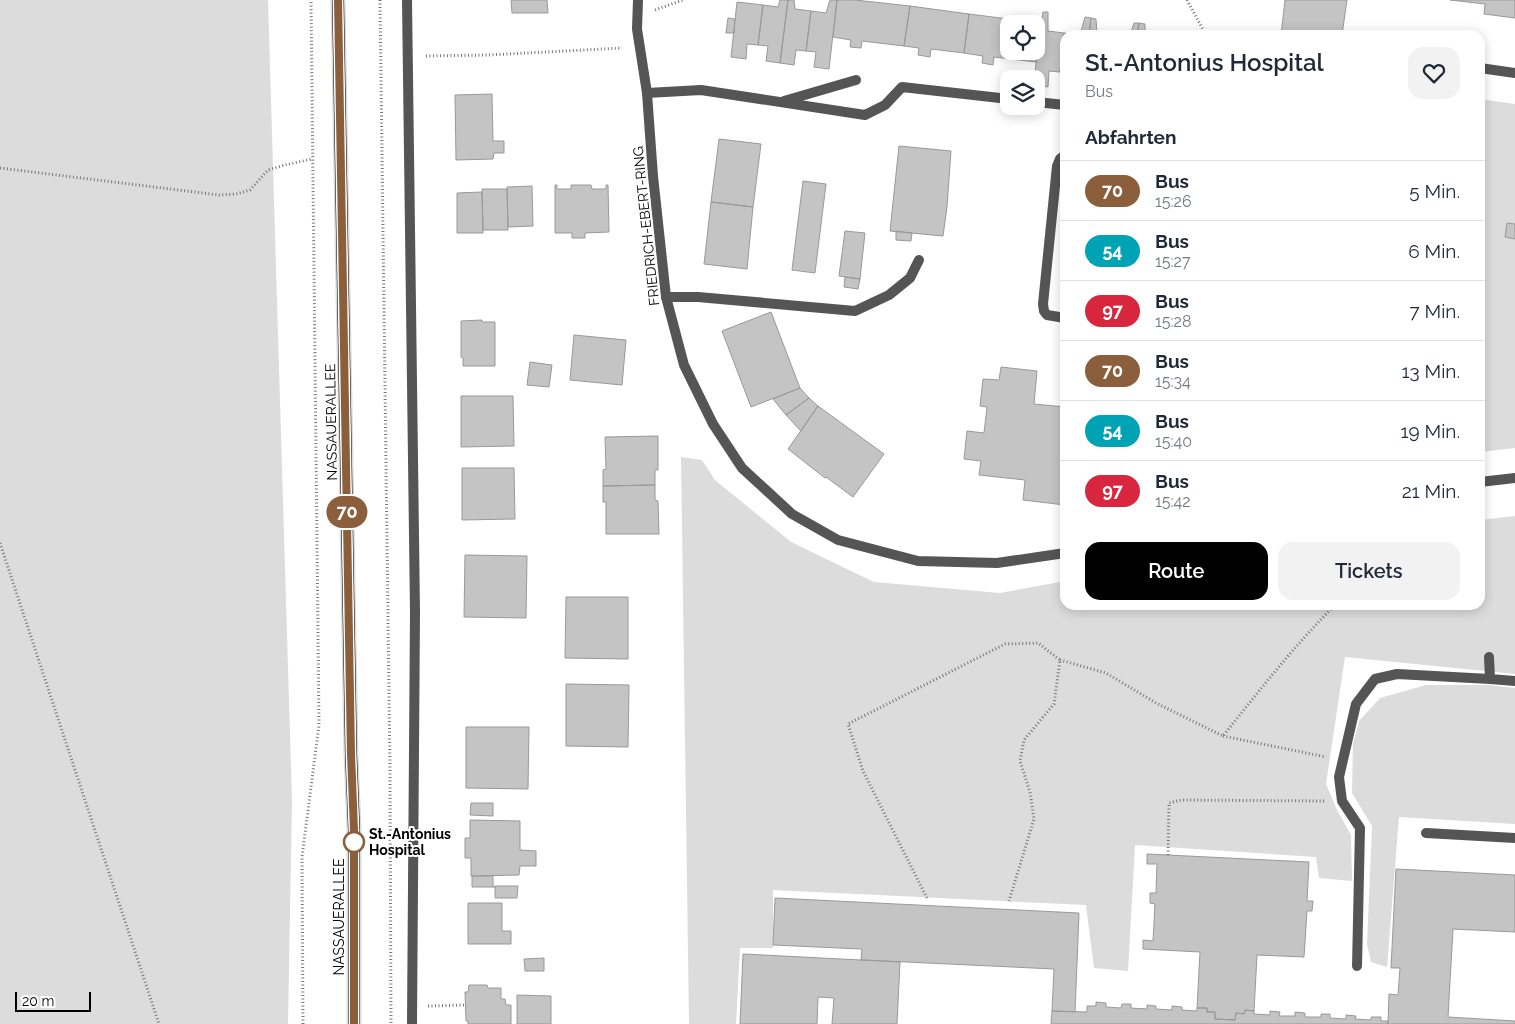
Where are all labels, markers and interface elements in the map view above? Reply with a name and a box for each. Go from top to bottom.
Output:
map controls [1000,15,1045,115]
button: locate [1000,15,1045,60]
button: heart [1408,47,1460,99]
text: St.-Antonius Hospital [1085,48,1324,77]
button: layers [1000,70,1045,115]
text: Bus [1085,82,1113,101]
text: Abfahrten [1085,126,1176,148]
street label: FRIEDRICH-EBERT-RING [630,145,662,307]
text: Bus [1155,170,1189,192]
text: 70 [1102,180,1123,201]
text: 5 Min. [1409,180,1460,202]
text: 15:26 [1155,192,1192,211]
text: Bus [1155,230,1189,252]
text: 54 [1102,240,1123,261]
text: 6 Min. [1408,240,1460,262]
text: 15:27 [1155,252,1190,271]
text: Bus [1155,290,1189,312]
text: 97 [1102,300,1123,321]
text: 7 Min. [1410,300,1460,322]
text: 15:28 [1155,312,1191,331]
text: Bus [1155,350,1189,372]
text: 70 [1102,360,1123,381]
text: 13 Min. [1401,360,1460,382]
street label: NASSAUERALLEE [322,363,340,481]
text: 15:34 [1155,372,1191,391]
text: Bus [1155,410,1189,432]
text: 54 [1102,420,1123,441]
text: 19 Min. [1400,420,1460,442]
text: 15:40 [1155,432,1192,451]
text: Bus [1155,470,1189,492]
text: 97 [1102,480,1123,501]
text: 21 Min. [1402,480,1460,502]
text: 15:42 [1155,492,1191,511]
line badge: 70 [324,496,370,528]
text: 70 [336,501,358,522]
button: Route [1085,542,1268,600]
button: Tickets [1278,542,1460,600]
place label: St.-Antonius Hospital [369,826,451,858]
marker: St.-Antonius Hospital [343,831,365,853]
street label: NASSAUERALLEE [331,858,347,976]
scale bar [15,989,91,1012]
text: 20 m [22,993,54,1009]

